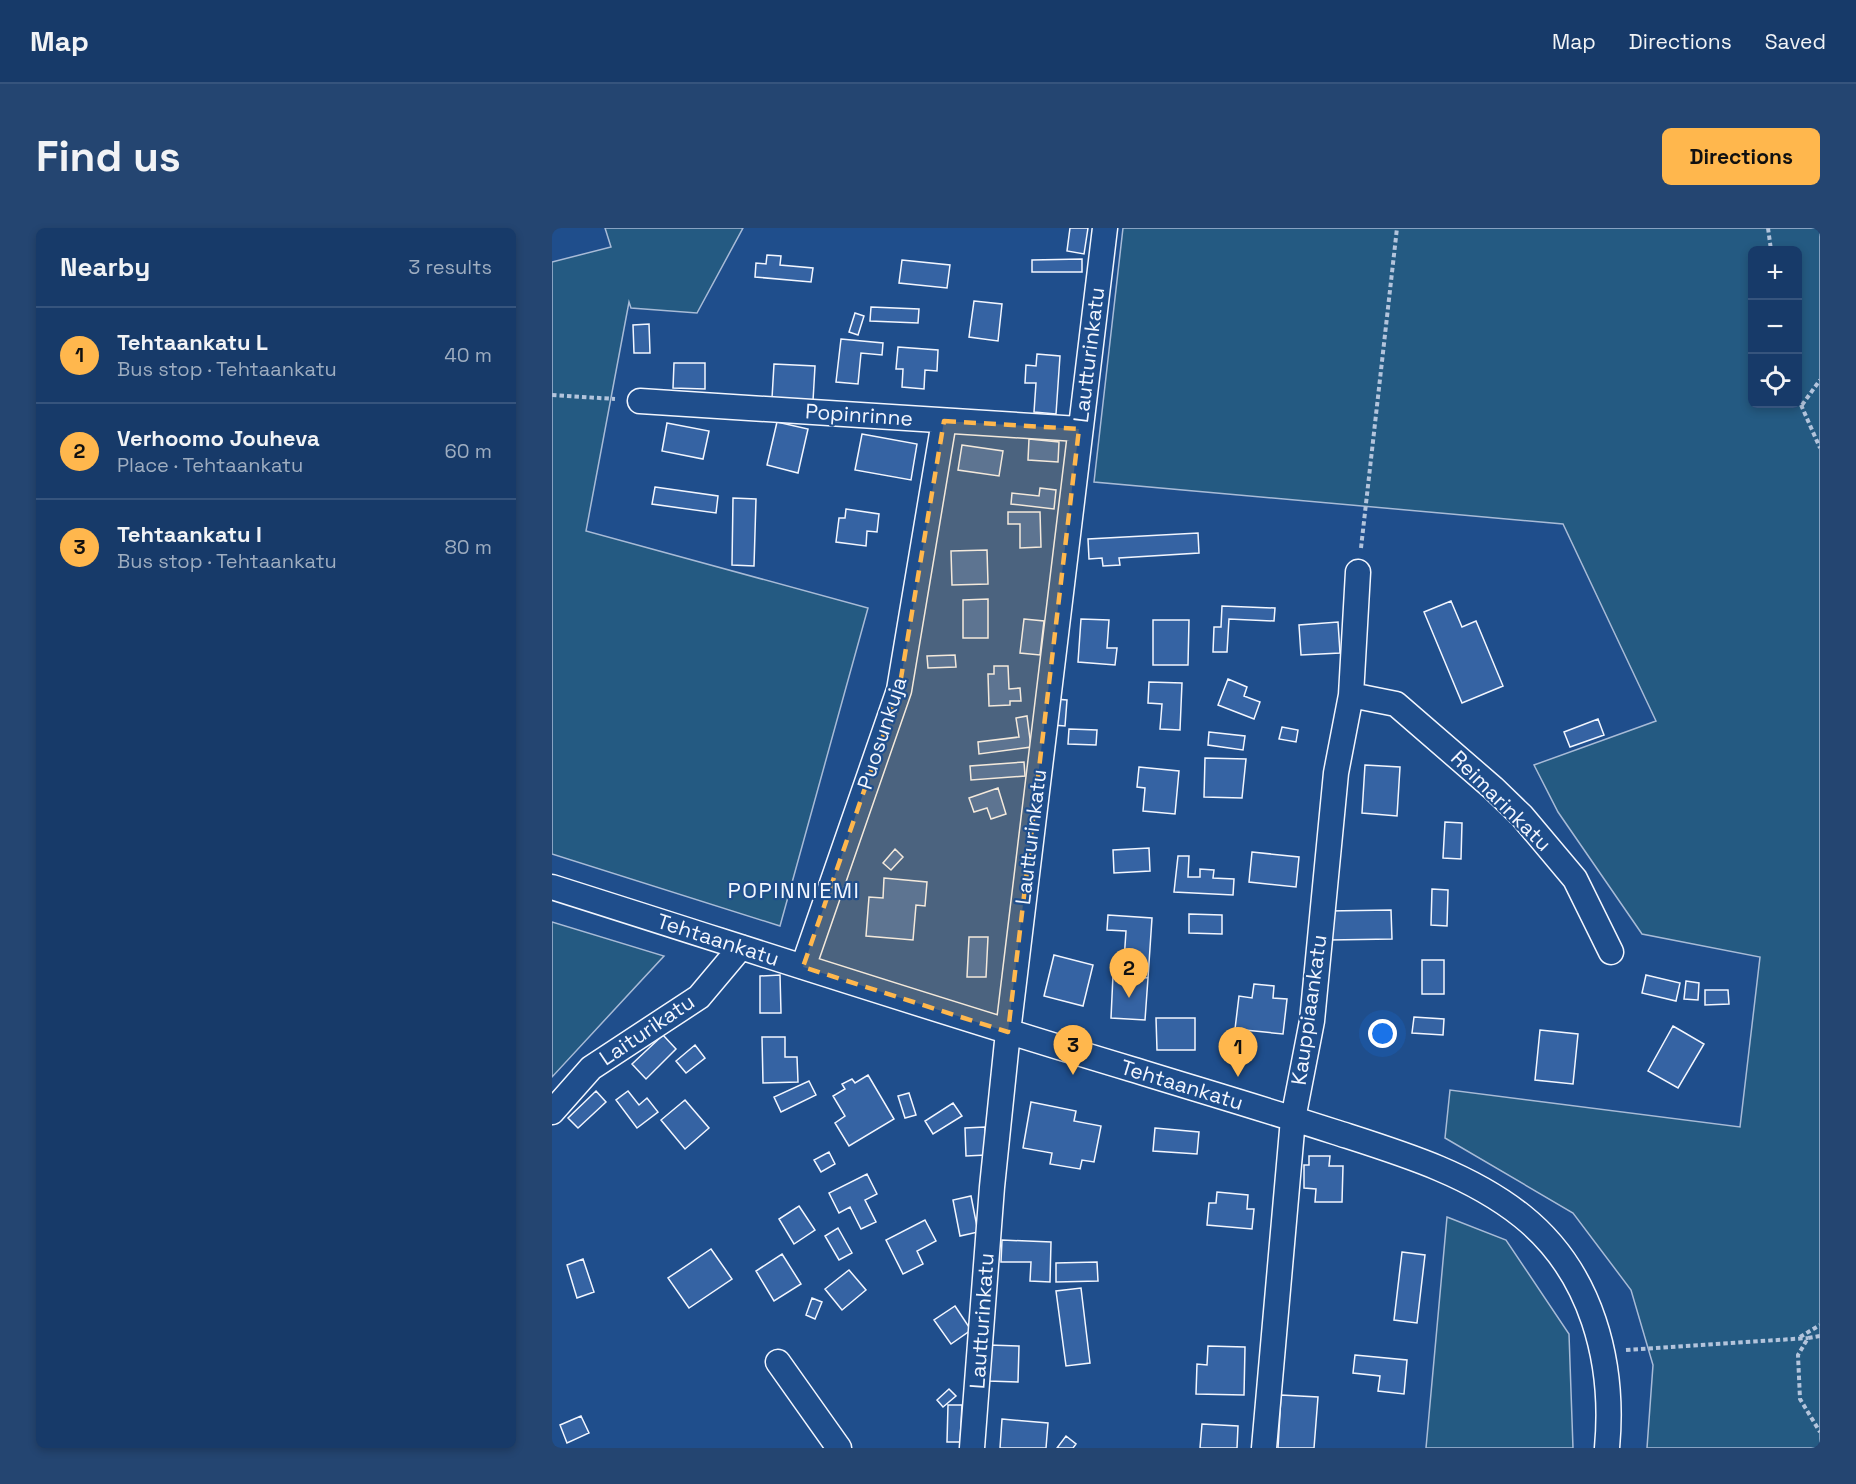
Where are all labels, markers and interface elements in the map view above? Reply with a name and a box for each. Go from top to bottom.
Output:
text: Map [30,23,89,59]
text: Map [1552,28,1596,55]
text: Directions [1629,28,1732,55]
text: Saved [1765,28,1826,55]
button: Directions [1662,128,1820,185]
text: Find us [36,130,181,183]
map controls [1748,246,1802,408]
button: + [1748,246,1802,300]
text: Nearby [60,250,150,284]
text: 3 results [408,254,492,280]
street label: Lautturinkatu [1067,286,1110,424]
button: − [1748,300,1802,354]
text: Tehtaankatu L [117,328,268,356]
text: 1 [75,342,84,368]
text: 40 m [444,342,492,368]
button: locate [1748,354,1802,408]
text: Bus stop · Tehtaankatu [117,356,337,382]
street label: Popinrinne [804,397,914,432]
text: Verhoomo Jouheva [117,424,320,452]
text: 2 [74,438,85,464]
text: 60 m [445,438,492,464]
text: Place · Tehtaankatu [117,452,303,478]
text: Tehtaankatu I [117,520,262,548]
text: 3 [73,534,86,560]
text: 80 m [444,534,492,560]
text: Bus stop · Tehtaankatu [117,548,337,574]
street label: Puosunkuja [851,673,912,792]
street label: Reimarinkatu [1445,744,1558,857]
street label: Lautturinkatu [1009,768,1052,906]
district label: POPINNIEMI [728,876,860,904]
street label: Tehtaankatu [654,907,783,972]
street label: Kauppiaankatu [1285,933,1332,1087]
pin: 2 [1110,948,1148,998]
street label: Laiturikatu [594,988,700,1071]
your location [1368,1019,1397,1048]
pin: 3 [1054,1026,1092,1075]
pin: 1 [1218,1028,1258,1077]
street label: Tehtaankatu [1118,1053,1247,1116]
street label: Lautturinkatu [963,1252,1000,1390]

